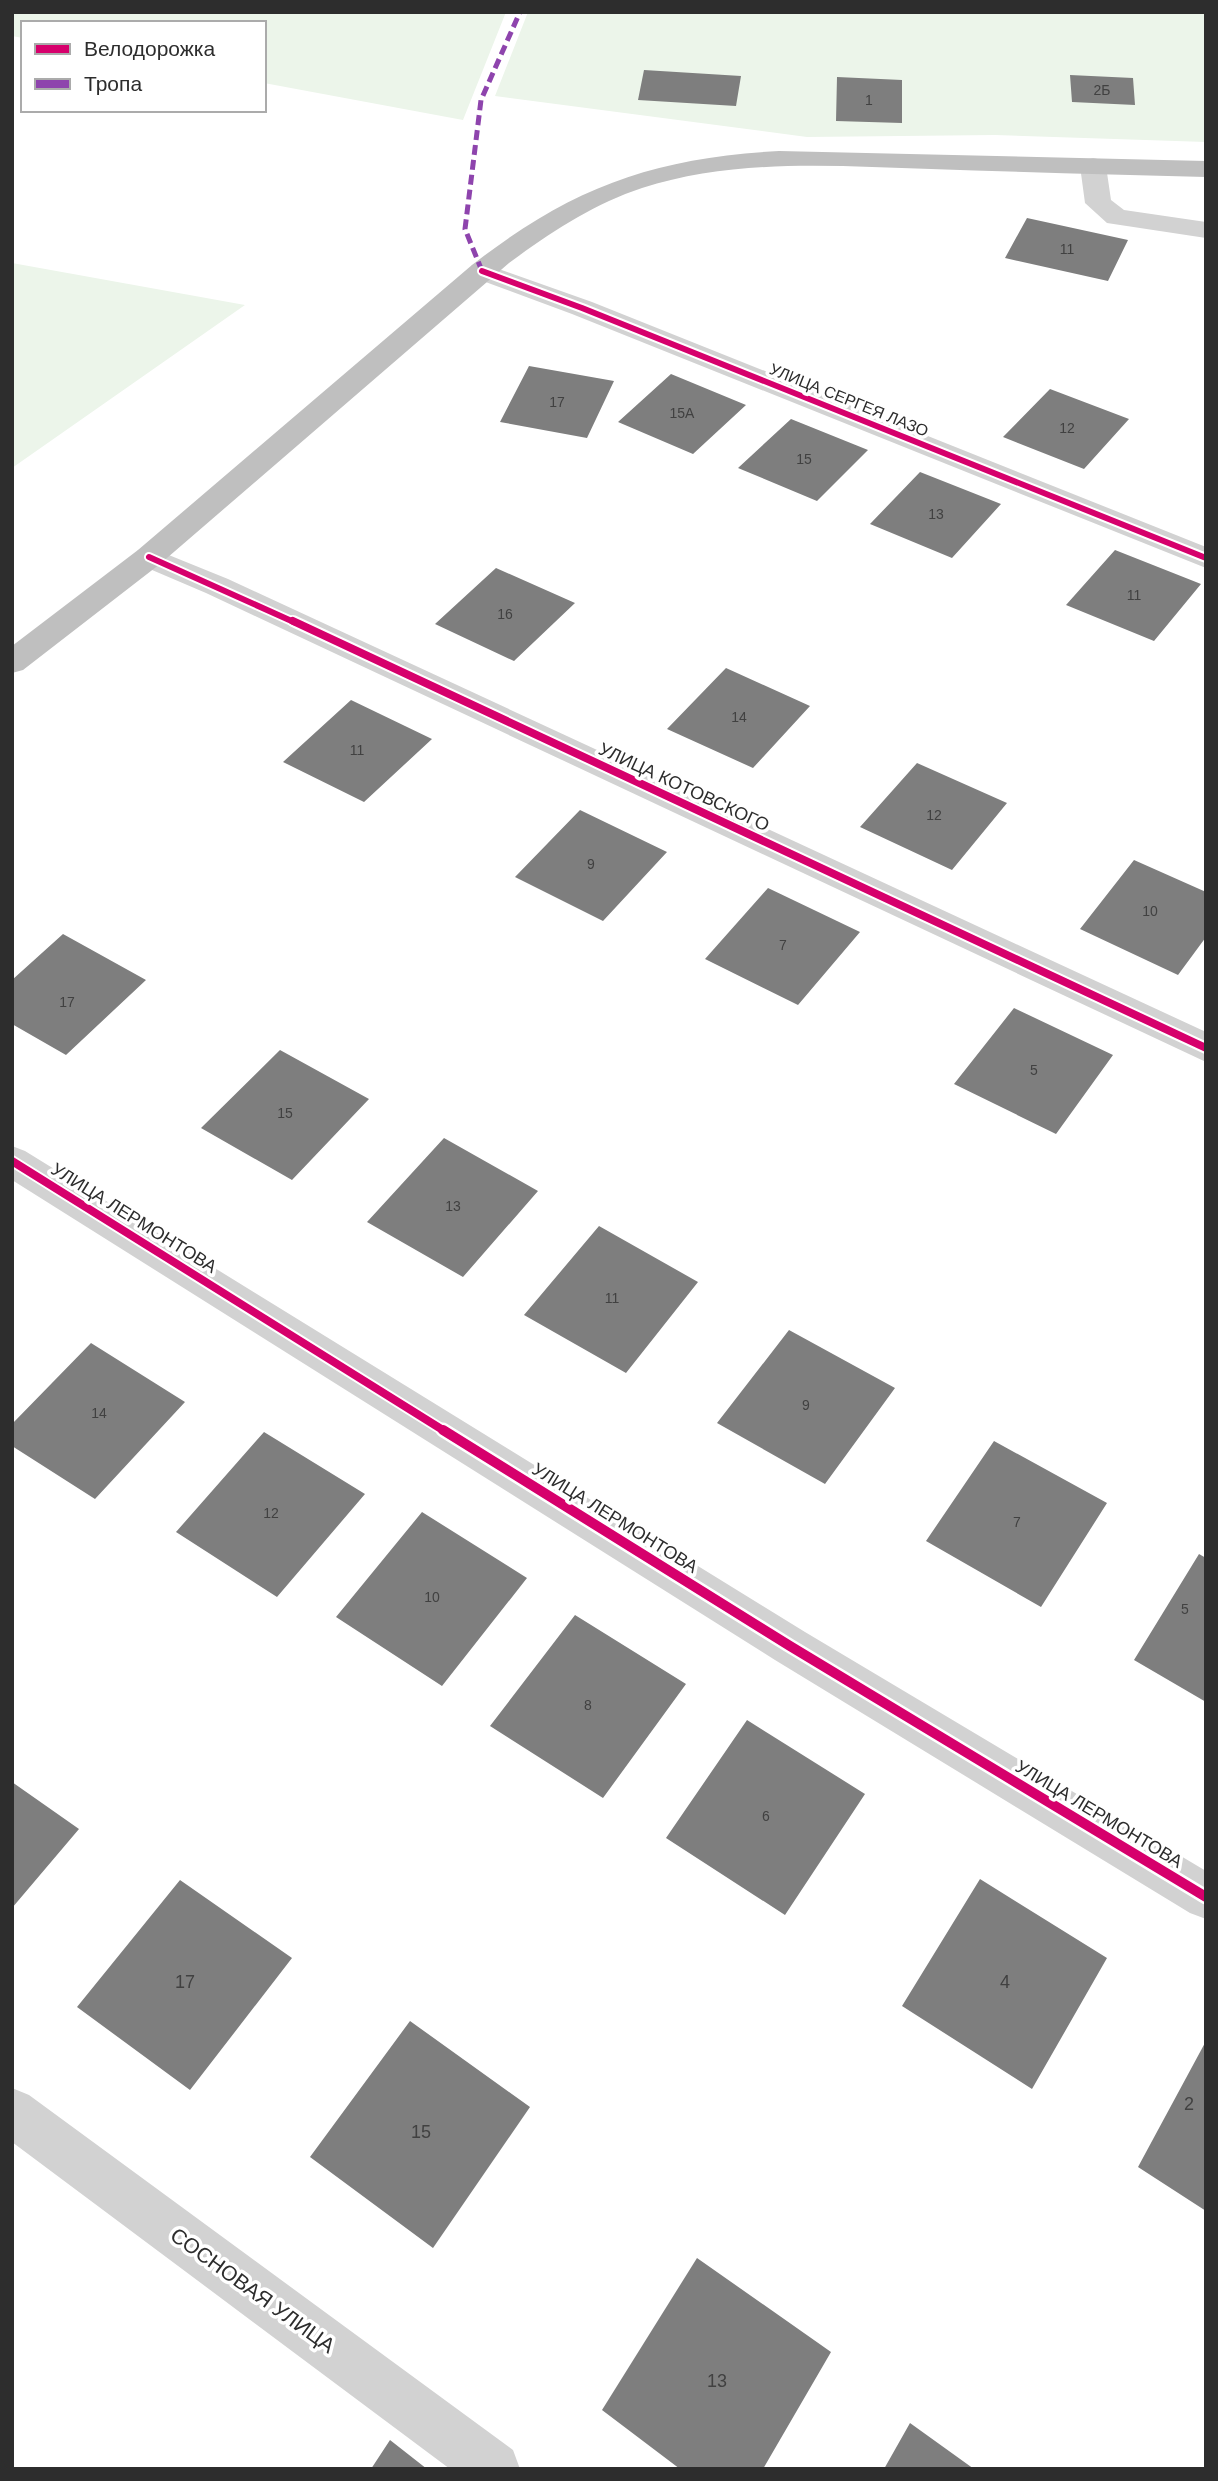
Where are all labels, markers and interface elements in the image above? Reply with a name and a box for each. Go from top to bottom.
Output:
legend [21,21,266,112]
text: Велодорожка [84,37,215,60]
text: Тропа [84,72,142,95]
house number: 2Б [1094,82,1110,98]
house number: 1 [865,92,873,108]
house number: 11 [1060,241,1074,257]
street label: УЛИЦА СЕРГЕЯ ЛАЗО [767,360,931,440]
house number: 17 [549,394,565,410]
house number: 15А [670,405,695,421]
house number: 12 [1059,420,1075,436]
house number: 15 [796,451,812,467]
house number: 13 [928,506,944,522]
house number: 11 [1127,587,1141,603]
house number: 16 [497,606,513,622]
house number: 14 [731,709,747,725]
street label: УЛИЦА КОТОВСКОГО [596,739,772,835]
house number: 11 [350,742,364,758]
house number: 12 [926,807,942,823]
house number: 9 [587,856,595,872]
house number: 10 [1142,903,1158,919]
house number: 7 [779,937,787,953]
house number: 17 [59,994,75,1010]
house number: 5 [1030,1062,1038,1078]
house number: 15 [277,1105,293,1121]
street label: УЛИЦА ЛЕРМОНТОВА [48,1159,220,1277]
house number: 13 [445,1198,461,1214]
house number: 11 [605,1290,619,1306]
house number: 9 [802,1397,810,1413]
house number: 14 [91,1405,107,1421]
street label: УЛИЦА ЛЕРМОНТОВА [529,1459,701,1577]
house number: 12 [263,1505,279,1521]
house number: 7 [1013,1514,1021,1530]
house number: 10 [424,1589,440,1605]
house number: 5 [1181,1601,1189,1617]
house number: 8 [584,1697,592,1713]
street label: УЛИЦА ЛЕРМОНТОВА [1012,1756,1186,1872]
house number: 6 [762,1808,770,1824]
house number: 17 [175,1972,195,1992]
house number: 4 [1000,1972,1010,1992]
house number: 2 [1184,2094,1194,2114]
house number: 15 [411,2122,431,2142]
street label: СОСНОВАЯ УЛИЦА [167,2223,339,2357]
house number: 13 [707,2371,727,2391]

